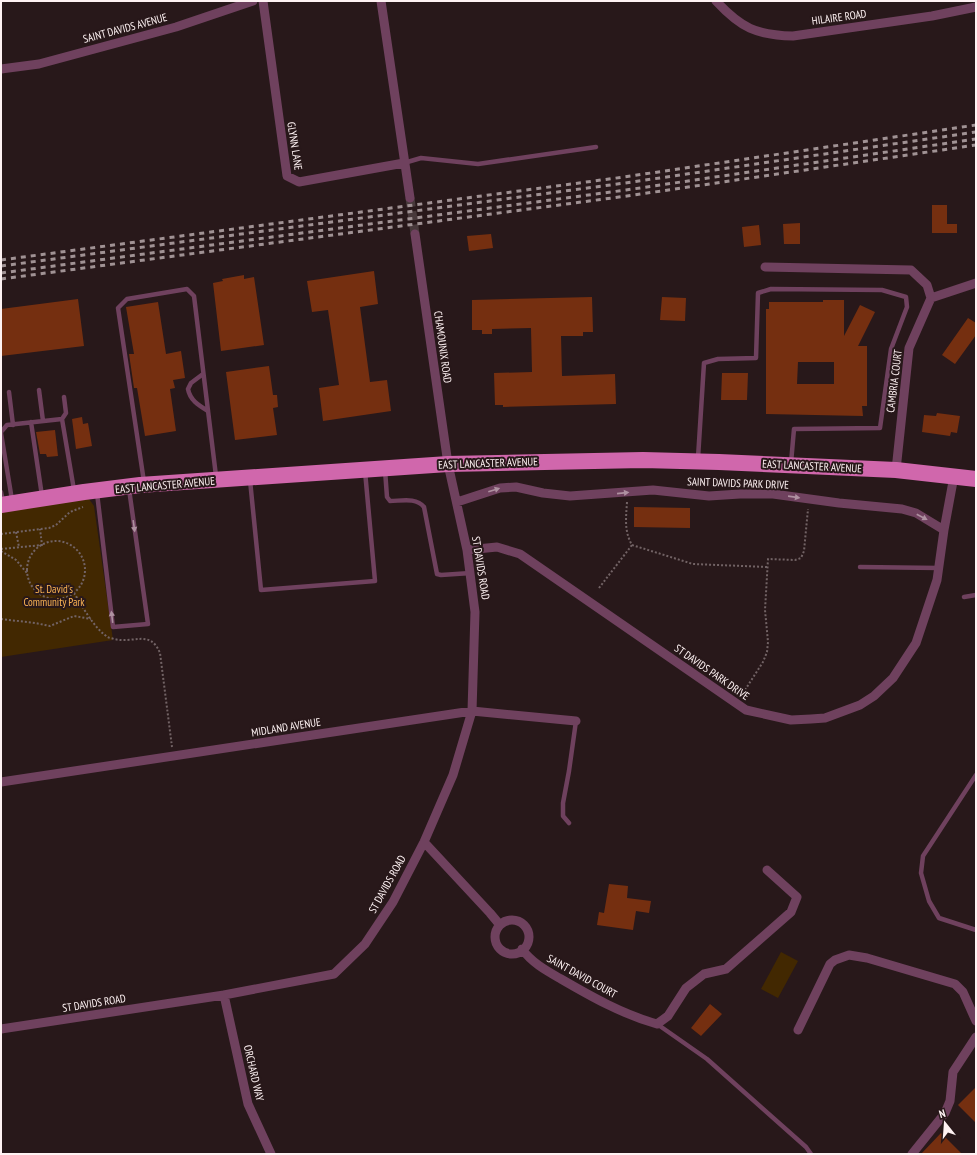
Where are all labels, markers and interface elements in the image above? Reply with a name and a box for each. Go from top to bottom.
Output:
street label: HILAIRE ROAD [811,6,867,28]
street label: SAINT DAVIDS AVENUE [81,10,169,46]
street label: GLYNN LANE [284,121,306,171]
street label: CHAMOUNIX ROAD [431,310,455,384]
street label: CAMBRIA COURT [883,349,905,413]
street label: EAST LANCASTER AVENUE [438,454,538,472]
street label: EAST LANCASTER AVENUE [762,456,863,476]
street label: EAST LANCASTER AVENUE [115,474,216,496]
street label: SAINT DAVIDS PARK DRIVE [687,474,789,492]
one-way arrow [488,487,500,493]
one-way arrow [617,490,629,496]
one-way arrow [788,494,800,500]
one-way arrow [916,513,928,520]
one-way arrow [131,519,137,532]
street label: ST DAVIDS ROAD [469,535,493,601]
park label: St. David's Community Park [23,582,85,609]
one-way arrow [109,611,115,623]
street label: ST DAVIDS PARK DRIVE [672,641,752,703]
street label: MIDLAND AVENUE [250,715,322,739]
street label: ST DAVIDS ROAD [365,852,409,915]
street label: SAINT DAVID COURT [545,951,619,1001]
street label: ST DAVIDS ROAD [61,991,127,1015]
street label: ORCHARD WAY [241,1044,267,1102]
north arrow [925,1103,965,1143]
text: N [937,1106,947,1121]

